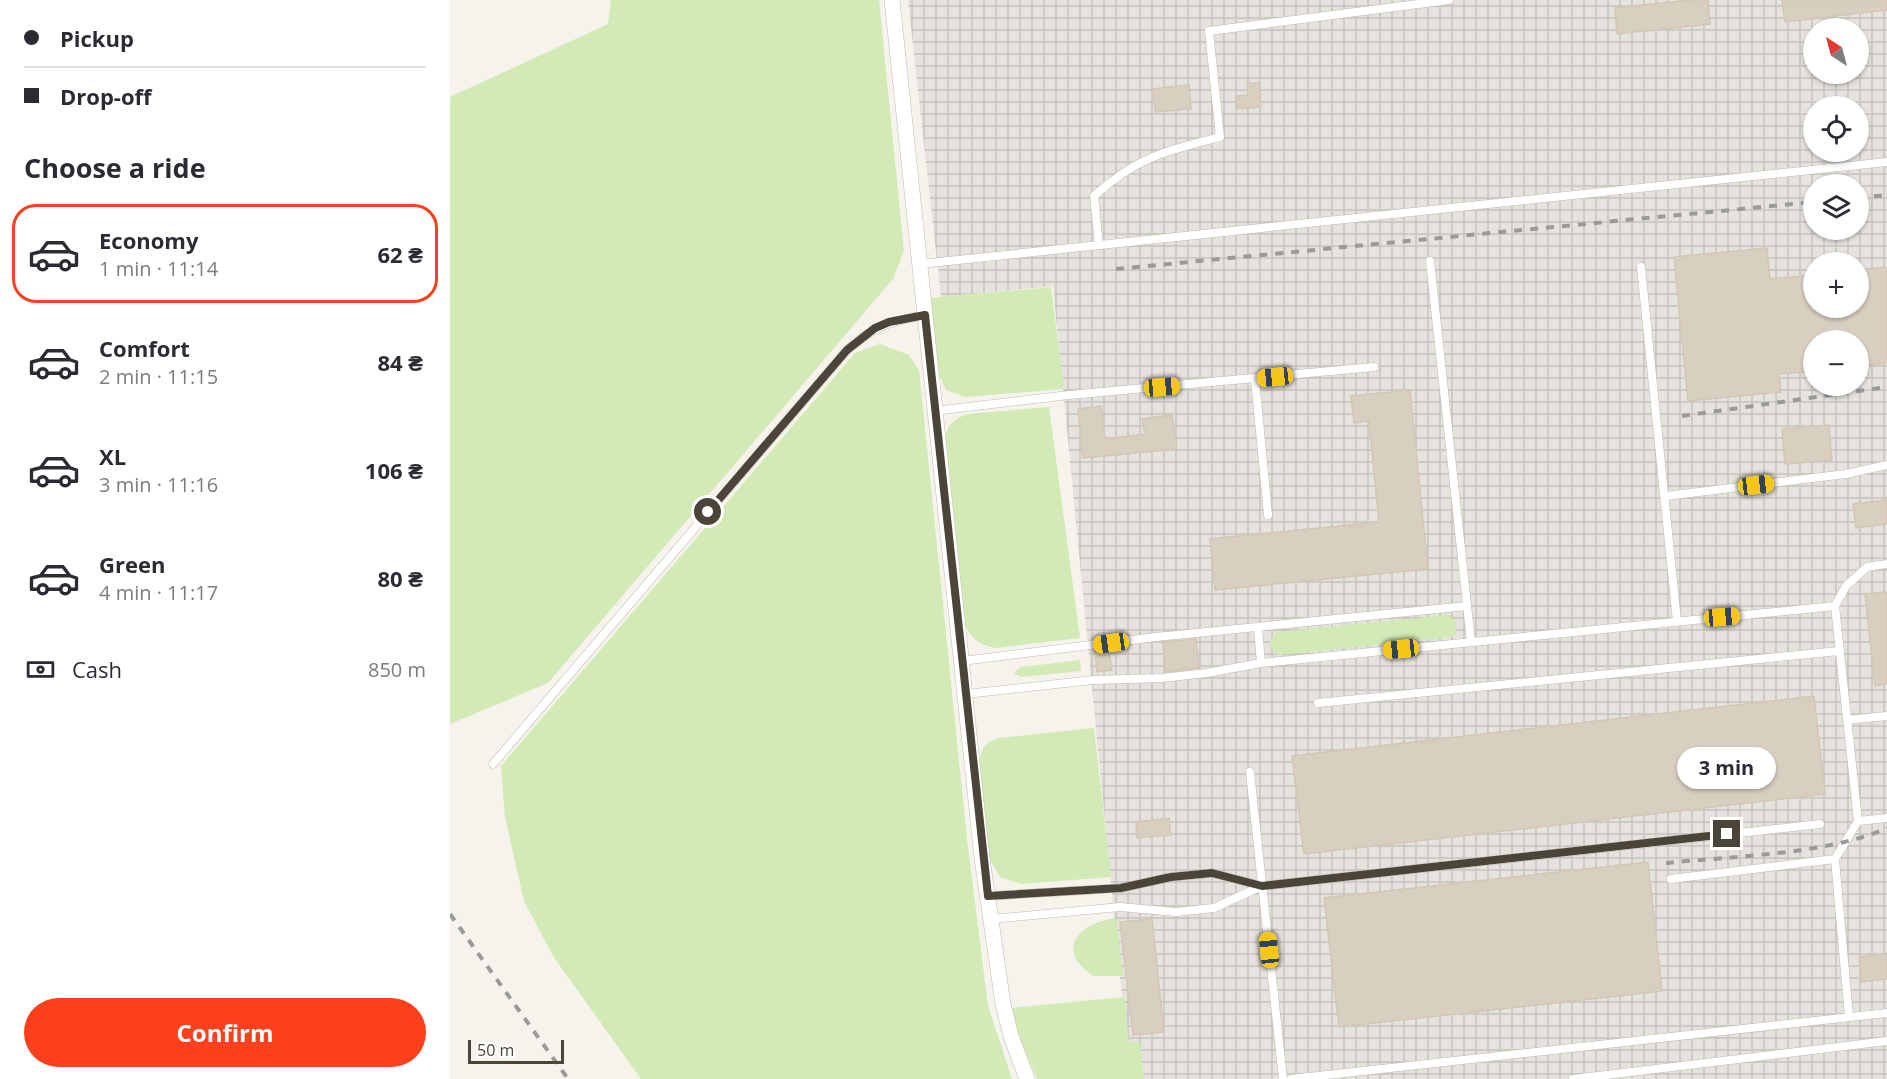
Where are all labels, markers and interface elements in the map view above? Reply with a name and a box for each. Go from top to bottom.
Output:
north arrow [1803,18,1869,84]
map controls [1803,18,1869,396]
text: Pickup [60,23,134,53]
text: Drop-off [60,81,152,111]
button: locate [1803,96,1869,162]
text: Choose a ride [24,149,206,186]
button: layers [1803,174,1869,240]
text: Economy [99,225,198,255]
icon: car [27,227,81,281]
text: 62 ₴ [377,239,423,269]
button: + [1803,252,1869,318]
text: 1 min · 11:14 [99,255,218,282]
button: − [1803,330,1869,396]
text: Comfort [99,333,190,363]
icon: car [27,335,81,389]
text: 84 ₴ [377,347,423,377]
text: 2 min · 11:15 [99,363,218,390]
car [1256,366,1294,388]
car [1143,376,1181,398]
text: XL [99,441,126,471]
icon: car [27,443,81,497]
text: 106 ₴ [365,455,423,485]
text: 3 min · 11:16 [99,471,218,498]
car [1737,474,1775,496]
route start [694,498,721,525]
text: Green [99,549,165,579]
icon: car [27,551,81,605]
text: 80 ₴ [377,563,423,593]
text: 4 min · 11:17 [99,579,218,606]
car [1703,606,1741,628]
car [1092,632,1130,654]
car [1382,638,1420,660]
icon: cash [24,653,57,686]
text: Cash [72,654,122,684]
text: 850 m [368,656,426,683]
callout: 3 min [1678,747,1776,789]
text: 3 min [1699,754,1754,781]
route end [1713,820,1740,847]
car [1258,931,1280,969]
button: Confirm [24,998,426,1067]
scale bar [468,1037,564,1064]
text: 50 m [477,1039,514,1061]

